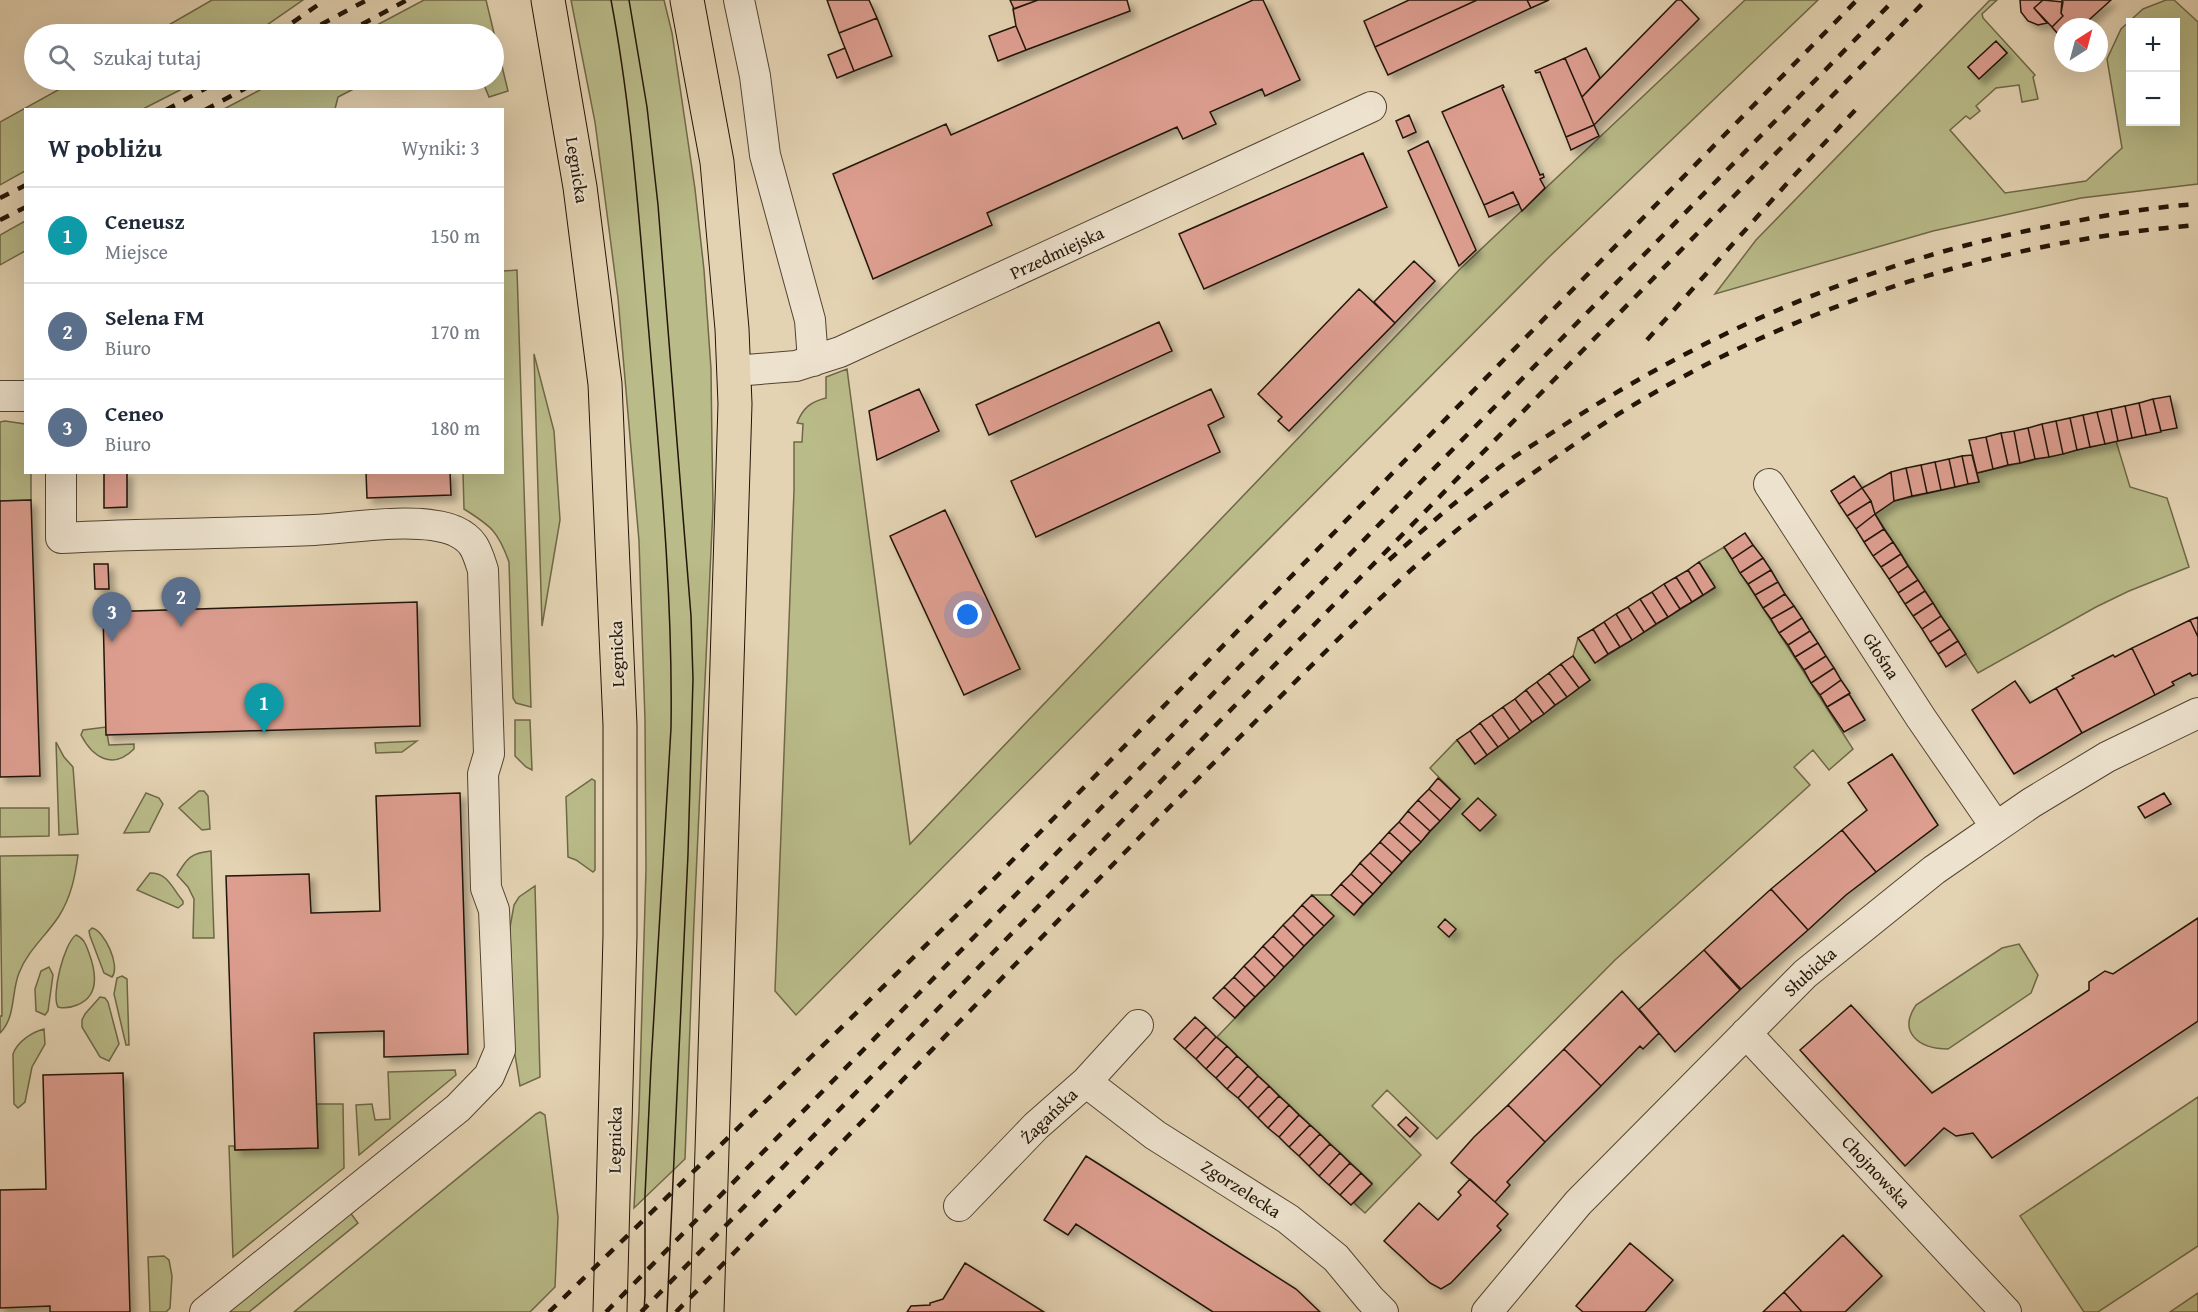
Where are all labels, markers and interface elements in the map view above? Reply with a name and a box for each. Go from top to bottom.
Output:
north arrow [2054,18,2108,72]
map controls [2126,18,2180,126]
button: + [2126,18,2180,72]
search box [24,24,504,90]
icon: search [45,41,78,74]
text: Szukaj tutaj [93,41,201,73]
button: − [2126,72,2180,126]
text: W pobliżu [48,128,162,167]
text: Wyniki: 3 [402,133,480,162]
street label: Legnicka [559,135,596,205]
text: Ceneusz [105,205,185,237]
street label: Przedmiejska [1005,219,1109,286]
text: 1 [62,221,73,250]
text: 150 m [430,221,480,250]
text: Miejsce [105,237,168,266]
text: Selena FM [105,301,204,333]
text: 2 [62,317,73,346]
text: 170 m [430,317,480,346]
text: Biuro [105,333,151,362]
text: Ceneo [105,397,164,429]
text: 3 [62,413,73,442]
text: 180 m [430,413,480,442]
text: Biuro [105,429,151,458]
pin: 2 [162,578,201,627]
pin: 3 [92,592,132,642]
your location [953,600,982,629]
street label: Legnicka [602,620,631,688]
street label: Głośna [1856,627,1907,685]
pin: 1 [244,684,284,733]
street label: Słubicka [1777,940,1843,1003]
street label: Żagańska [1014,1081,1084,1150]
street label: Legnicka [600,1106,629,1174]
street label: Chojnowska [1836,1129,1917,1214]
street label: Zgorzelecka [1196,1153,1287,1225]

